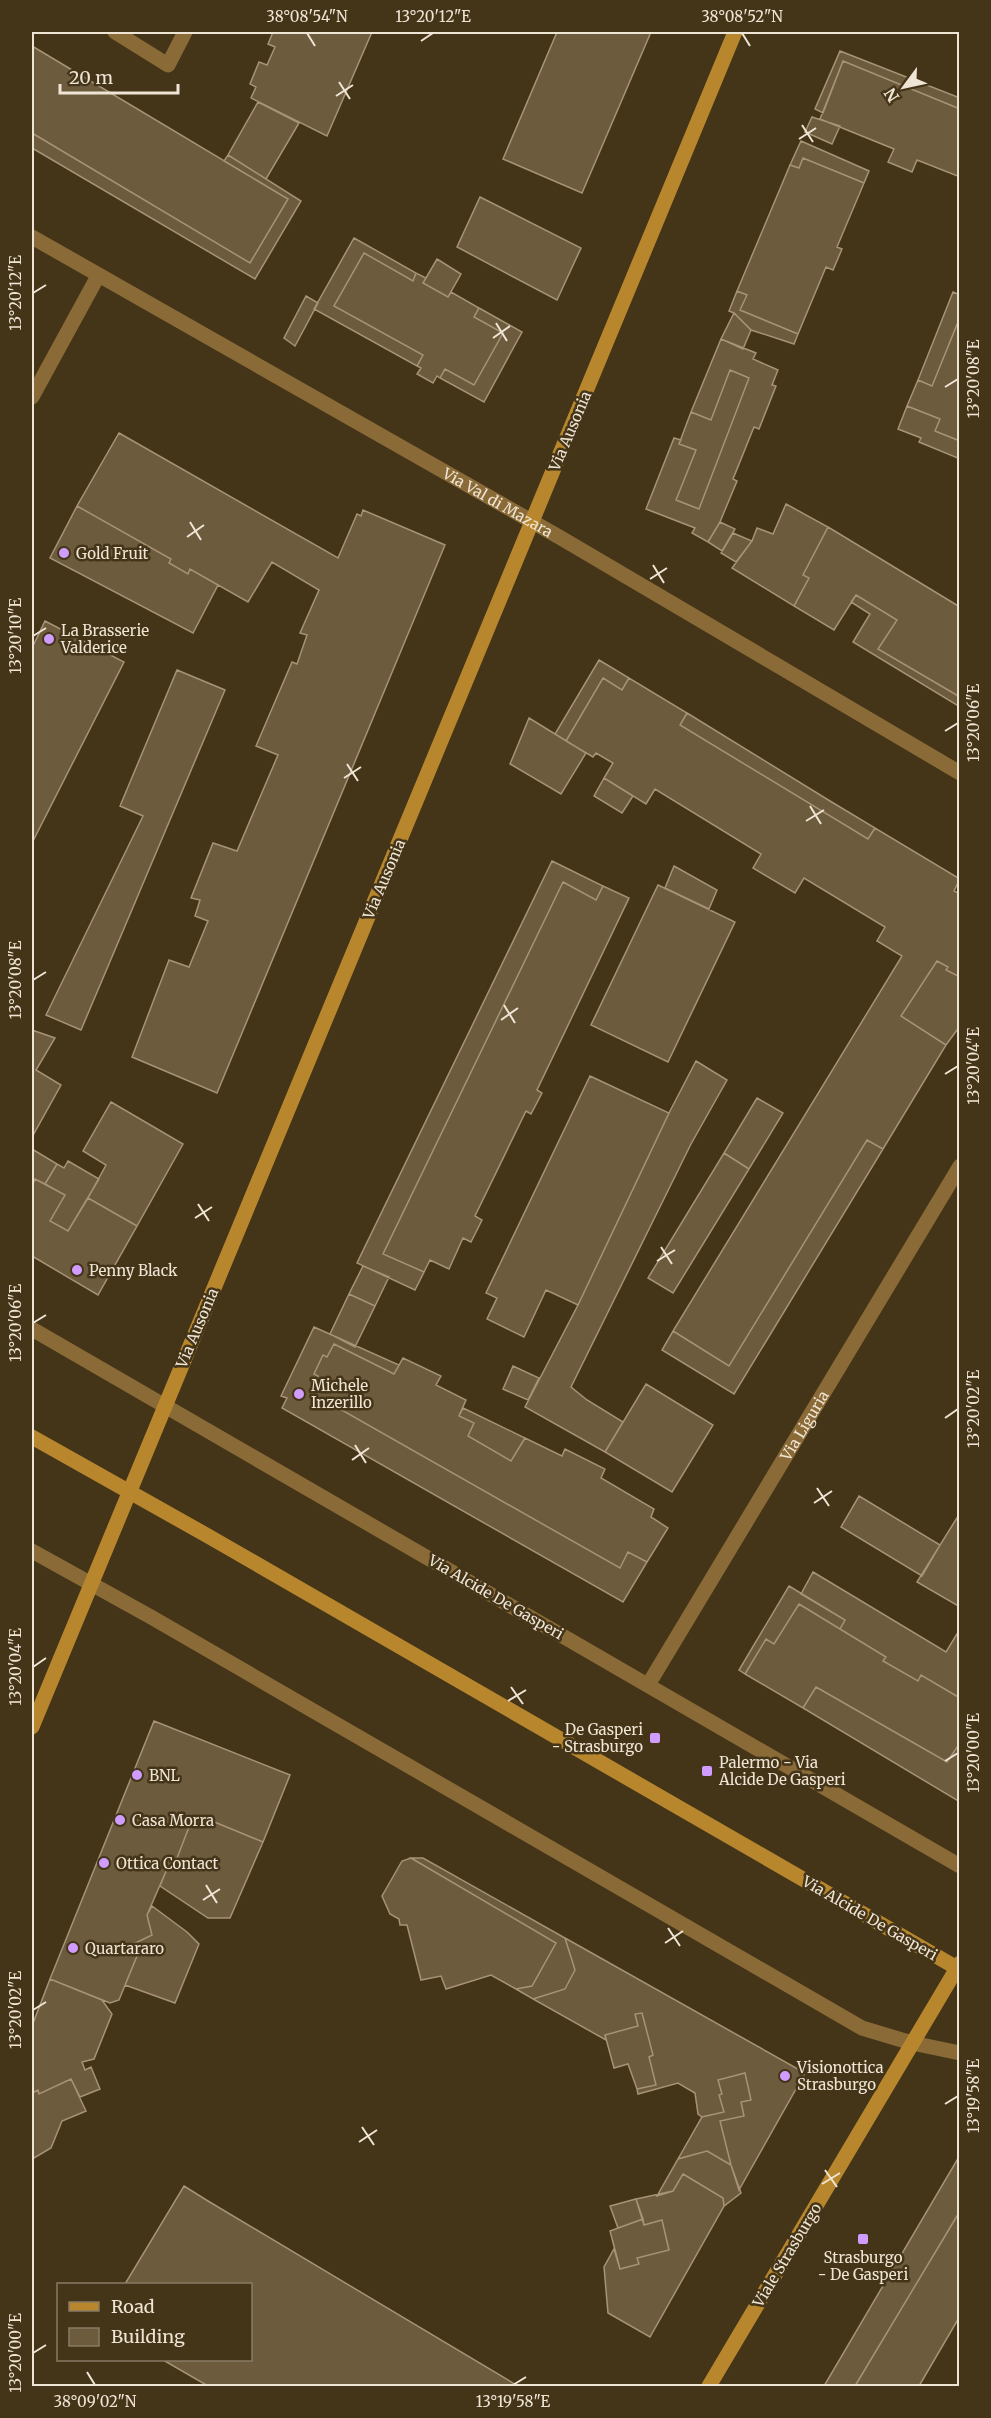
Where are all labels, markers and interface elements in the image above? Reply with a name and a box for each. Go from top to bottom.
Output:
text: 38°08'54"N [266,7,348,26]
text: 13°20'12"E [395,7,471,26]
text: 38°08'52"N [701,7,783,26]
scale bar [60,57,178,95]
north arrow [874,57,934,117]
text: 20 m [69,66,113,89]
text: N [879,84,903,106]
text: 13°20'12"E [6,255,25,331]
text: 13°20'08"E [964,339,983,418]
street label: Via Ausonia [544,388,595,475]
street label: Via Val di Mazara [439,463,556,541]
place label: Gold Fruit [76,544,149,563]
marker: Gold Fruit [57,546,71,560]
text: 13°20'10"E [6,597,25,674]
place label: La Brasserie Valderice [60,621,149,657]
marker: La Brasserie Valderice [42,632,56,646]
text: 13°20'06"E [964,684,983,762]
street label: Via Ausonia [358,836,409,923]
text: 13°20'08"E [6,940,25,1019]
text: 13°20'04"E [964,1027,983,1105]
place label: Penny Black [89,1261,178,1280]
marker: Penny Black [70,1263,84,1277]
text: 13°20'06"E [6,1284,25,1362]
street label: Via Ausonia [171,1285,222,1372]
text: 13°20'02"E [964,1370,983,1448]
place label: Michele Inzerillo [311,1376,372,1412]
marker: Michele Inzerillo [292,1387,306,1401]
street label: Via Liguria [775,1387,832,1465]
street label: Via Alcide De Gasperi [424,1550,567,1644]
text: 13°20'04"E [6,1628,25,1706]
text: 13°20'00"E [964,1713,983,1793]
place label: De Gasperi - Strasburgo [552,1720,643,1756]
marker: De Gasperi - Strasburgo [648,1731,662,1745]
place label: Palermo - Via Alcide De Gasperi [718,1753,846,1789]
marker: Palermo - Via Alcide De Gasperi [700,1764,714,1778]
place label: BNL [149,1766,181,1785]
marker: BNL [130,1768,144,1782]
place label: Casa Morra [132,1811,214,1830]
marker: Casa Morra [113,1813,127,1827]
place label: Ottica Contact [116,1854,219,1873]
marker: Ottica Contact [97,1856,111,1870]
street label: Via Alcide De Gasperi [798,1871,941,1965]
place label: Quartararo [85,1939,164,1958]
marker: Quartararo [66,1941,80,1955]
text: 13°20'02"E [6,1971,25,2049]
place label: Visionottica Strasburgo [796,2058,883,2094]
text: 13°19'58"E [964,2058,983,2133]
marker: Visionottica Strasburgo [778,2069,792,2083]
street label: Viale Strasburgo [748,2199,826,2311]
marker: Strasburgo - De Gasperi [856,2232,870,2246]
place label: Strasburgo - De Gasperi [818,2248,908,2284]
legend [57,2283,252,2361]
text: Road [111,2295,155,2318]
text: 13°20'00"E [6,2313,25,2393]
text: Building [111,2325,185,2348]
text: 38°09'02"N [54,2392,137,2411]
text: 13°19'58"E [476,2392,551,2411]

